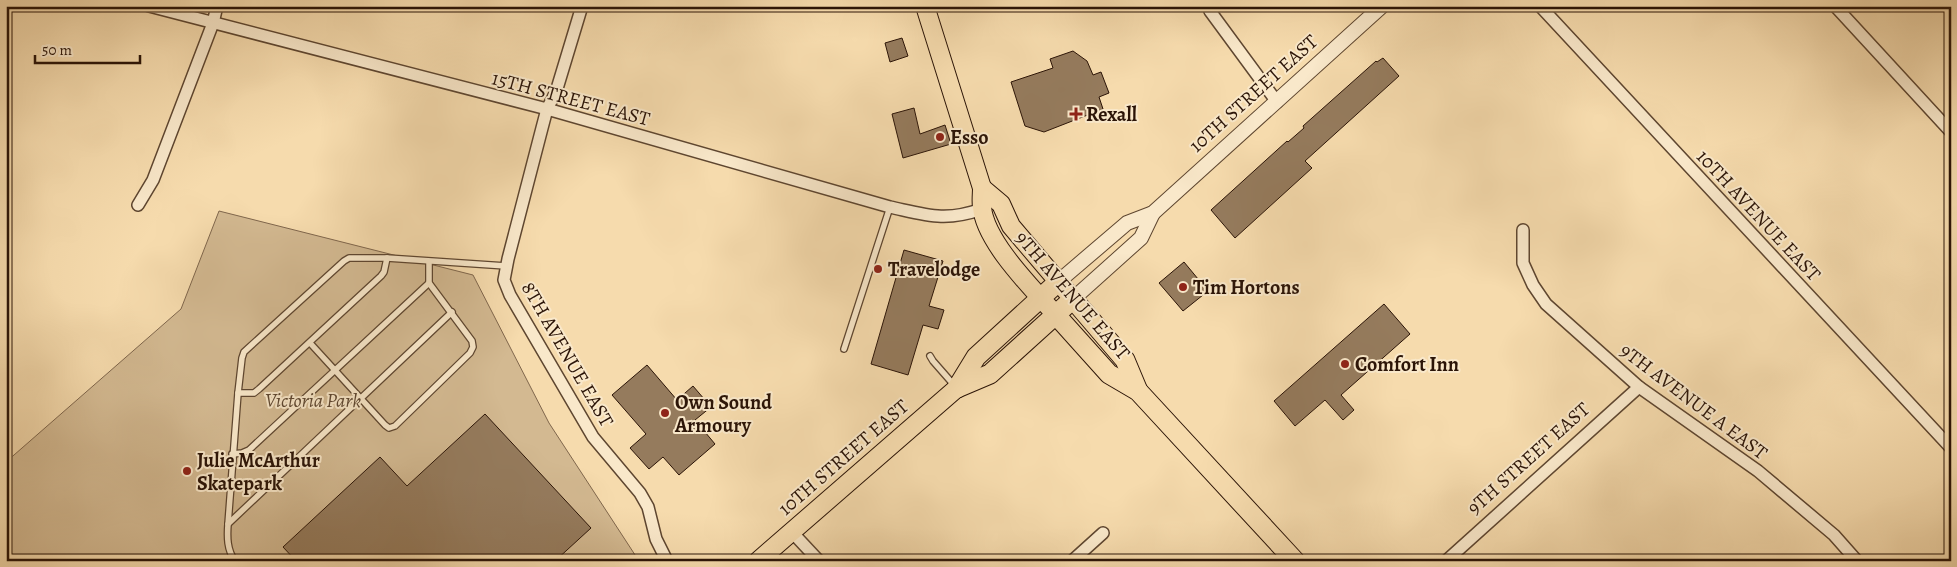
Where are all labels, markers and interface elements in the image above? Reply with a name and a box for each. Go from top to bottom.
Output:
street label: 10TH STREET EAST [1183,28,1324,159]
scale bar [35,32,140,64]
text: 50 m [42,40,72,60]
street label: 15TH STREET EAST [489,64,653,133]
place label: Rexall [1086,101,1138,128]
marker: Rexall [1070,108,1082,120]
place label: Esso [950,124,989,151]
marker: Esso [934,131,946,143]
street label: 10TH AVENUE EAST [1690,144,1827,287]
street label: 9TH AVENUE EAST [1009,225,1136,366]
place label: Travelodge [888,256,980,283]
marker: Travelodge [872,263,884,275]
place label: Tim Hortons [1193,274,1300,301]
street label: 8TH AVENUE EAST [515,277,620,432]
marker: Tim Hortons [1177,281,1189,293]
street label: 9TH AVENUE A EAST [1614,337,1773,466]
place label: Comfort Inn [1355,351,1459,378]
marker: Comfort Inn [1339,358,1351,370]
park label: Victoria Park [265,387,361,414]
place label: Own Sound Armoury [674,389,772,439]
street label: 10TH STREET EAST [772,393,914,522]
street label: 9TH STREET EAST [1461,396,1596,521]
marker: Own Sound Armoury [659,407,671,419]
place label: Julie McArthur Skatepark [197,447,320,497]
marker: Julie McArthur Skatepark [181,465,193,477]

